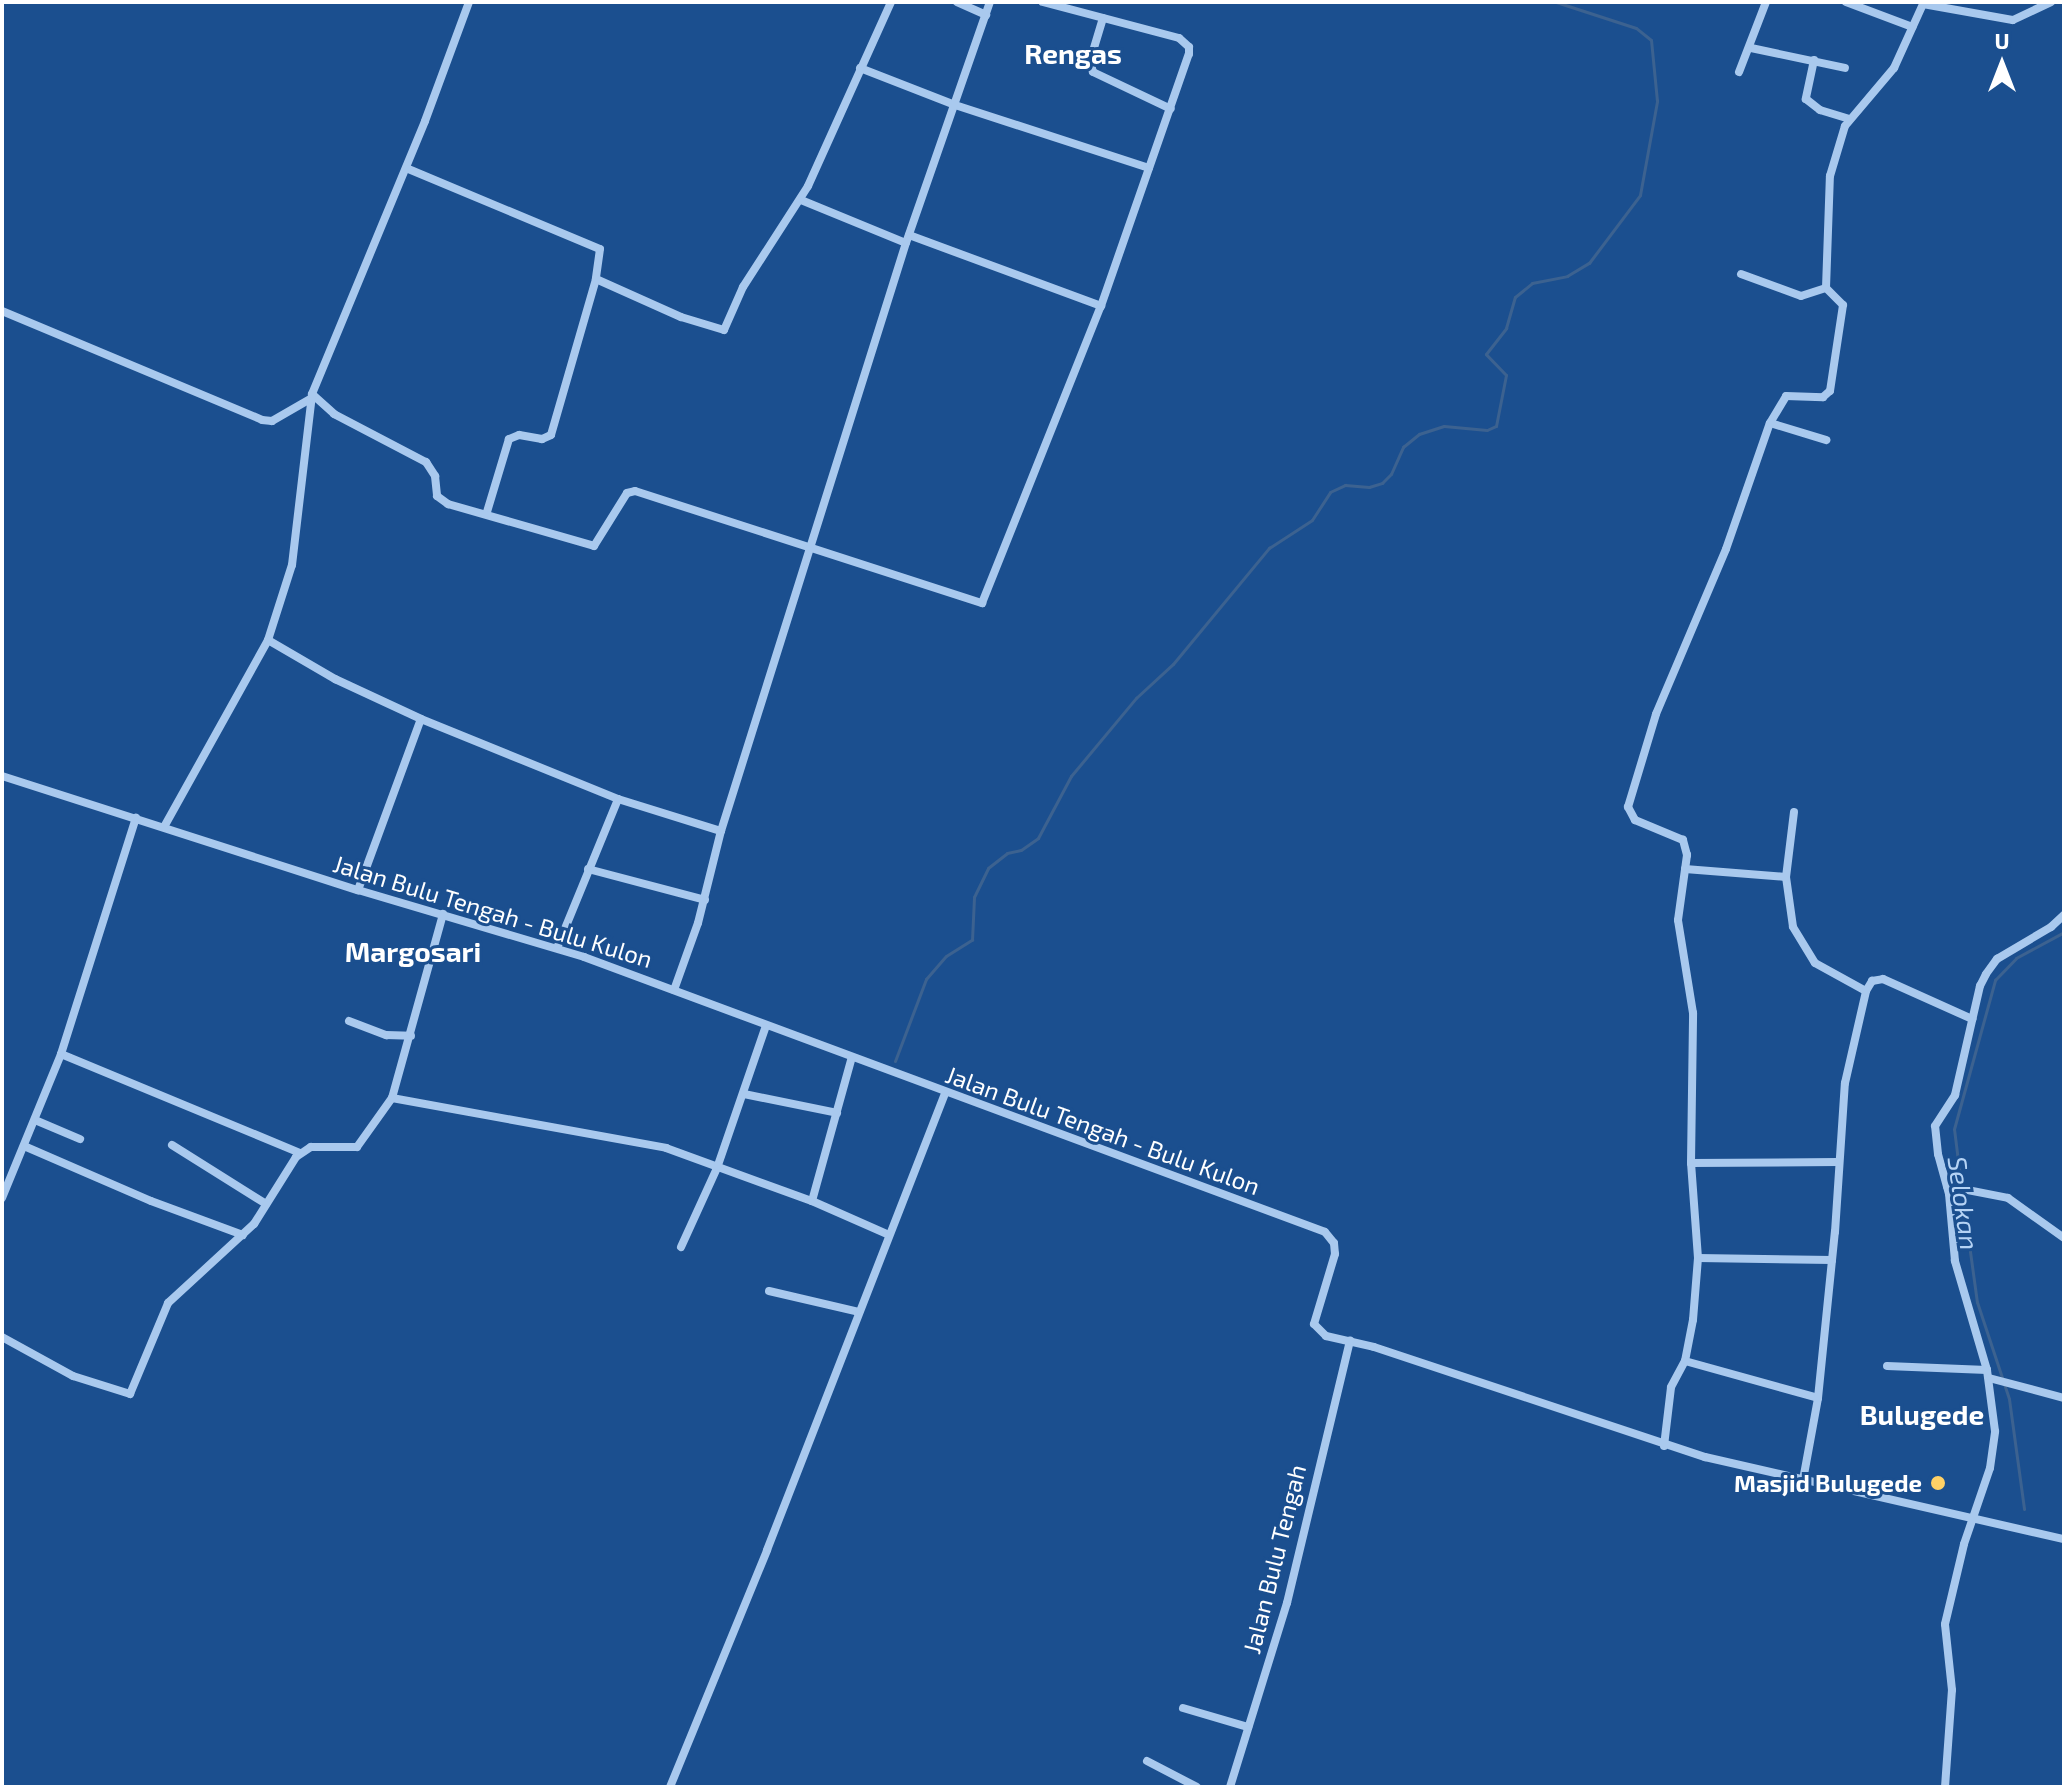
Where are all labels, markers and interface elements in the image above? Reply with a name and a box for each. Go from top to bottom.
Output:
north arrow [1962,24,2042,104]
text: U [1994,27,2010,53]
district label: Rengas [1024,36,1122,70]
street label: Jalan Bulu Tengah - Bulu Kulon [330,849,656,973]
district label: Margosari [345,934,481,968]
street label: Jalan Bulu Tengah - Bulu Kulon [942,1060,1264,1200]
water label: Selokan [1942,1154,1986,1252]
district label: Bulugede [1860,1397,1984,1431]
street label: Jalan Bulu Tengah [1237,1461,1311,1657]
place label: Masjid Bulugede [1734,1469,1922,1497]
marker: Masjid Bulugede [1929,1474,1947,1492]

